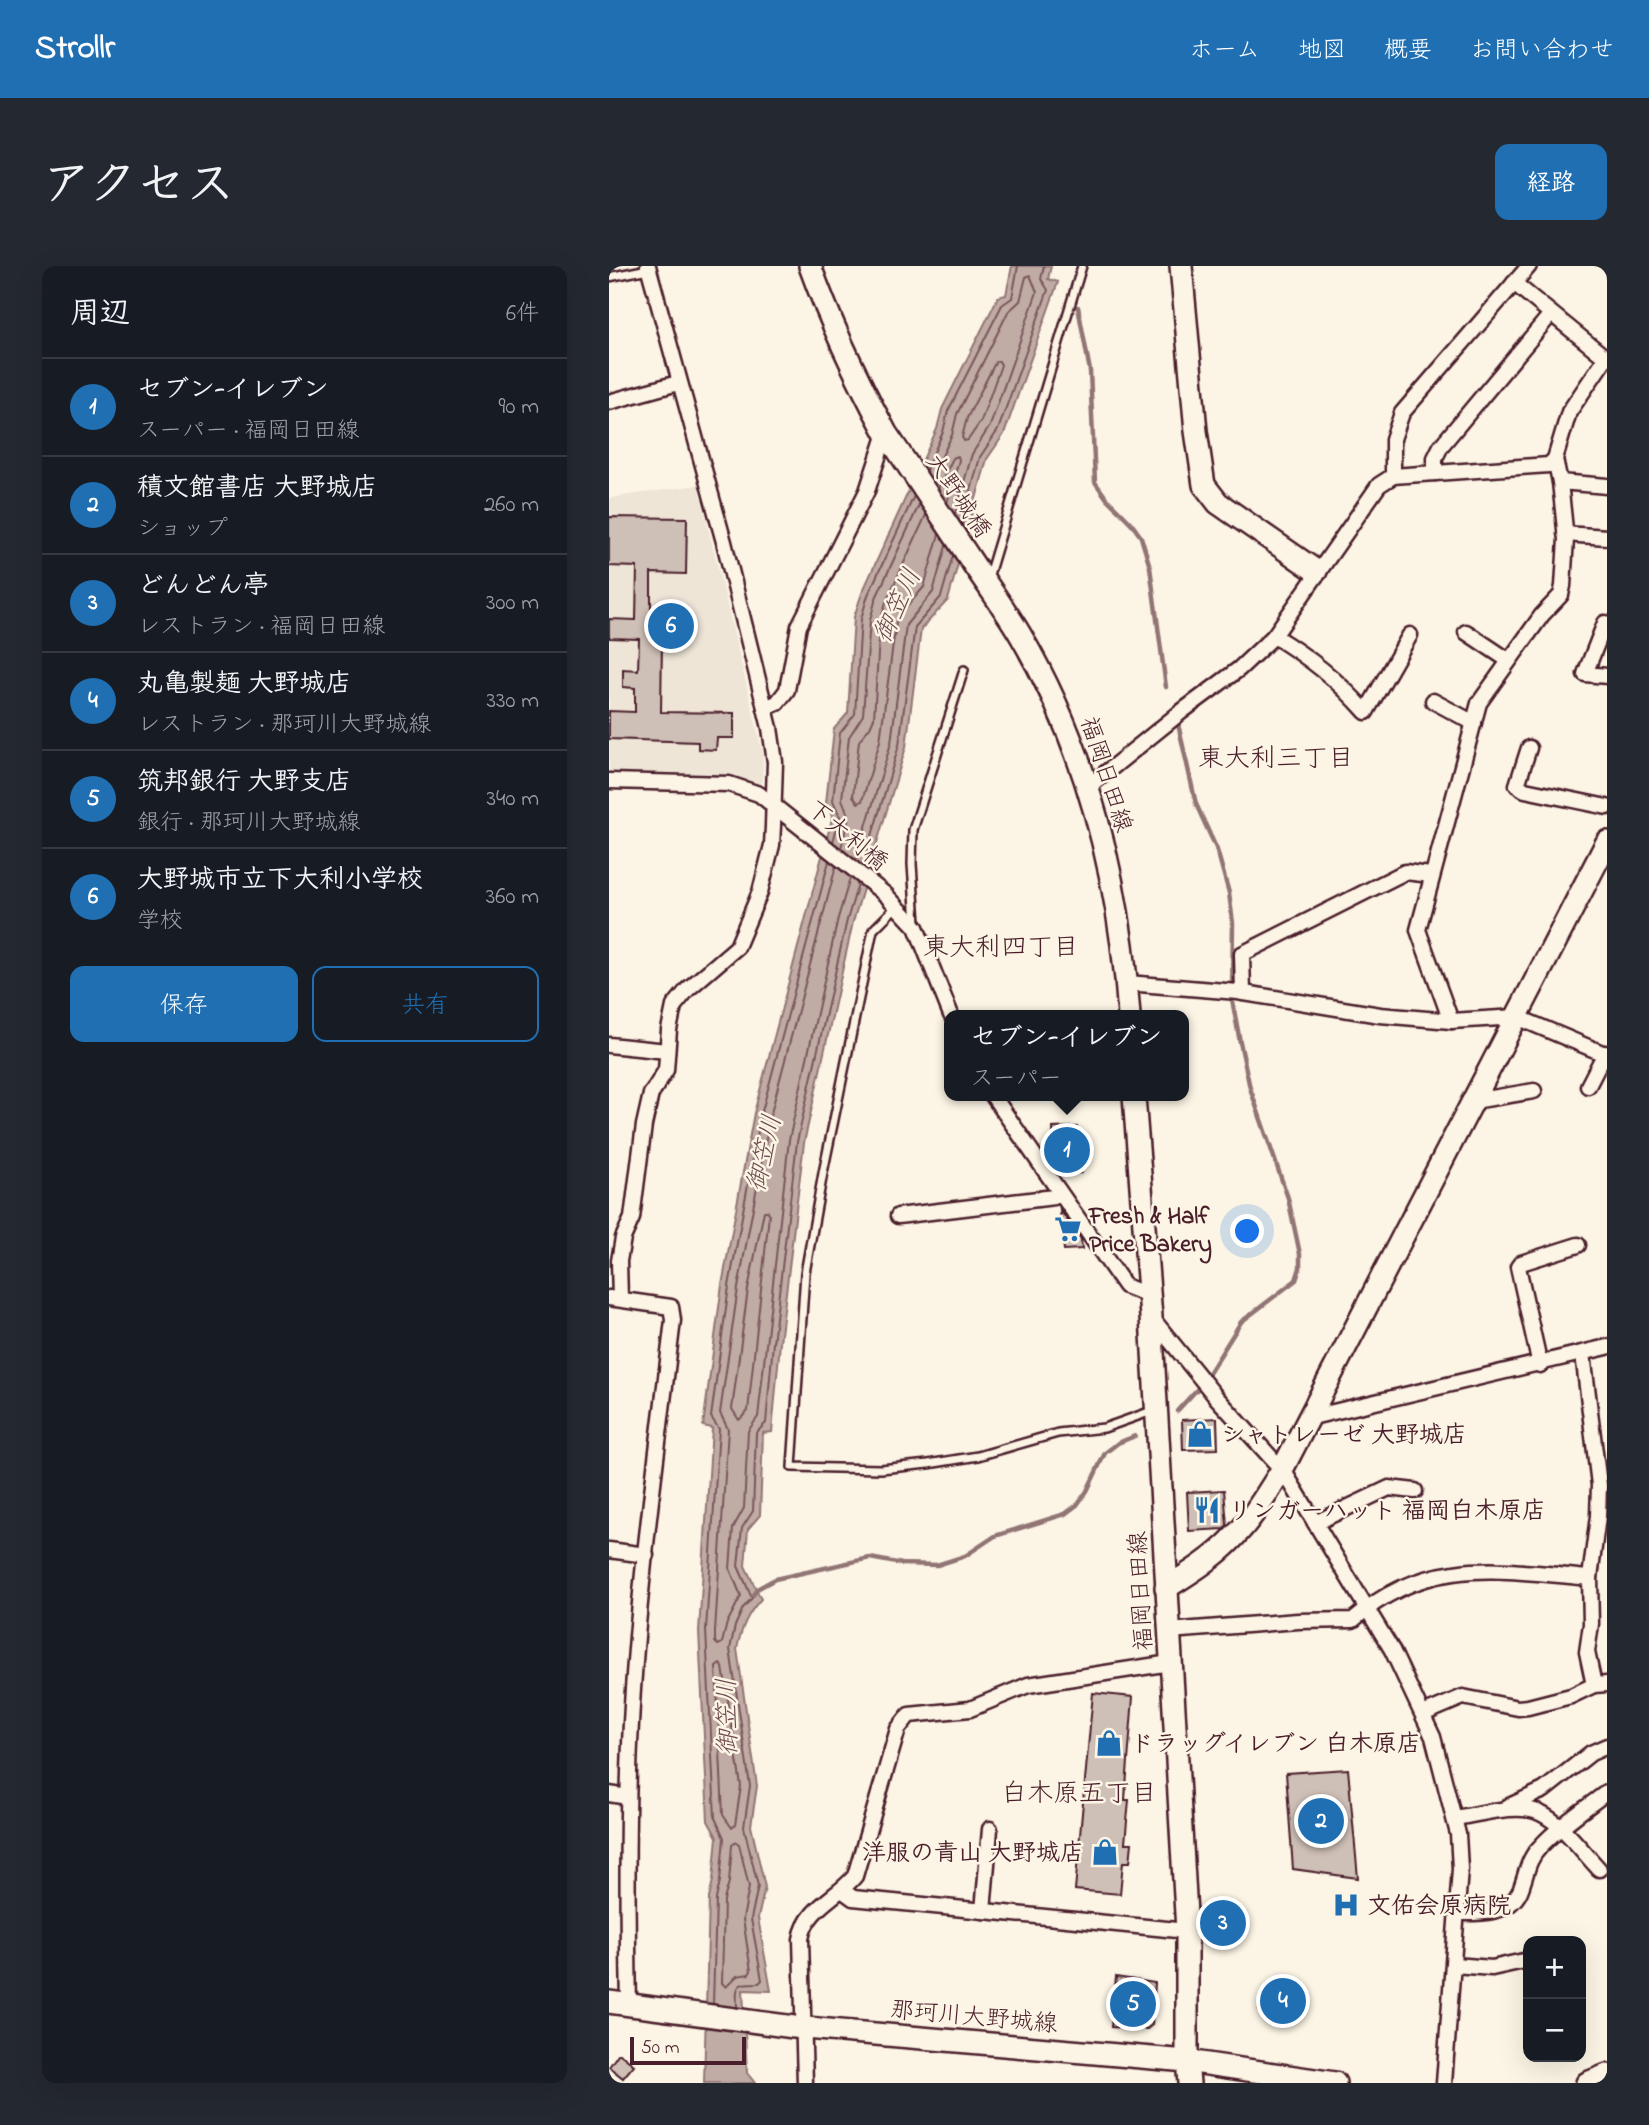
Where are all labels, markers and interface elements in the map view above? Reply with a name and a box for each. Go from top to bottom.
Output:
text: Strollr [35,25,115,73]
text: ホーム [1189,34,1260,69]
text: 地図 [1298,34,1346,69]
text: 概要 [1384,34,1432,69]
text: お問い合わせ [1470,34,1614,69]
button: 経路 [1495,144,1607,220]
text: アクセス [42,151,235,223]
text: 周辺 [70,293,130,337]
text: 6件 [506,298,539,331]
text: セブン-イレブン [137,372,329,410]
text: 1 [89,391,97,424]
text: 90 m [499,391,539,424]
text: スーパー · 福岡日田線 [137,415,359,448]
street label: 大野城橋 [916,447,998,546]
text: 積文館書店 大野城店 [137,470,378,508]
text: 2 [87,489,99,522]
text: 260 m [484,489,539,522]
text: ショップ [137,513,228,546]
water label: 御笠川 [865,563,932,650]
text: どんどん亭 [137,568,269,606]
text: 3 [88,587,98,620]
text: 300 m [486,587,539,620]
pin: 6 [648,600,694,652]
text: レストラン · 福岡日田線 [137,611,385,644]
text: 丸亀製麺 大野城店 [137,666,352,704]
text: 4 [88,685,98,718]
text: 330 m [486,685,539,718]
text: レストラン · 那珂川大野城線 [137,709,431,742]
street label: 福岡日田線 [1069,712,1140,837]
district label: 東大利三丁目 [1198,741,1354,779]
text: 筑邦銀行 大野支店 [137,764,352,802]
text: 5 [86,783,100,816]
text: 340 m [486,783,539,816]
street label: 下大利橋 [798,793,895,881]
text: 銀行 · 那珂川大野城線 [137,807,360,840]
text: 大野城市立下大利小学校 [137,862,423,900]
text: 6 [88,881,98,914]
text: 360 m [486,881,539,914]
text: 学校 [137,905,183,938]
district label: 東大利四丁目 [923,930,1079,968]
button: 保存 [70,966,298,1042]
button: 共有 [312,966,539,1042]
popup [944,1010,1189,1101]
text: セブン-イレブン [971,1020,1162,1058]
text: スーパー [971,1063,1062,1096]
water label: 御笠川 [739,1111,793,1196]
pin: 1 [1044,1124,1090,1176]
place label: Fresh & Half Price Bakery [1088,1200,1212,1264]
supermarket icon: Fresh & Half Price Bakery [1053,1214,1083,1244]
your location [1230,1214,1264,1248]
shop icon: シャトレーゼ 大野城店 [1185,1419,1215,1449]
place label: シャトレーゼ 大野城店 [1221,1419,1467,1454]
restaurant icon: リンガーハット 福岡白木原店 [1192,1495,1222,1525]
place label: リンガーハット 福岡白木原店 [1228,1495,1546,1530]
street label: 福岡日田線 [1122,1530,1163,1652]
water label: 御笠川 [709,1678,749,1756]
shop icon: ドラッグイレブン 白木原店 [1094,1728,1124,1758]
place label: ドラッグイレブン 白木原店 [1130,1728,1421,1763]
district label: 白木原五丁目 [1001,1776,1157,1814]
pin: 2 [1298,1795,1344,1847]
place label: 洋服の青山 大野城店 [862,1837,1084,1872]
shop icon: 洋服の青山 大野城店 [1090,1837,1120,1867]
hospital icon: 文佑会原病院 [1331,1890,1361,1920]
place label: 文佑会原病院 [1367,1890,1511,1925]
pin: 3 [1200,1897,1246,1949]
map controls [1523,1936,1586,2062]
button: + [1523,1936,1586,1999]
pin: 4 [1260,1975,1306,2027]
pin: 5 [1110,1978,1156,2030]
street label: 那珂川大野城線 [889,1994,1059,2043]
button: − [1523,1999,1586,2062]
scale bar [630,2034,745,2066]
text: 50 m [641,2035,680,2062]

